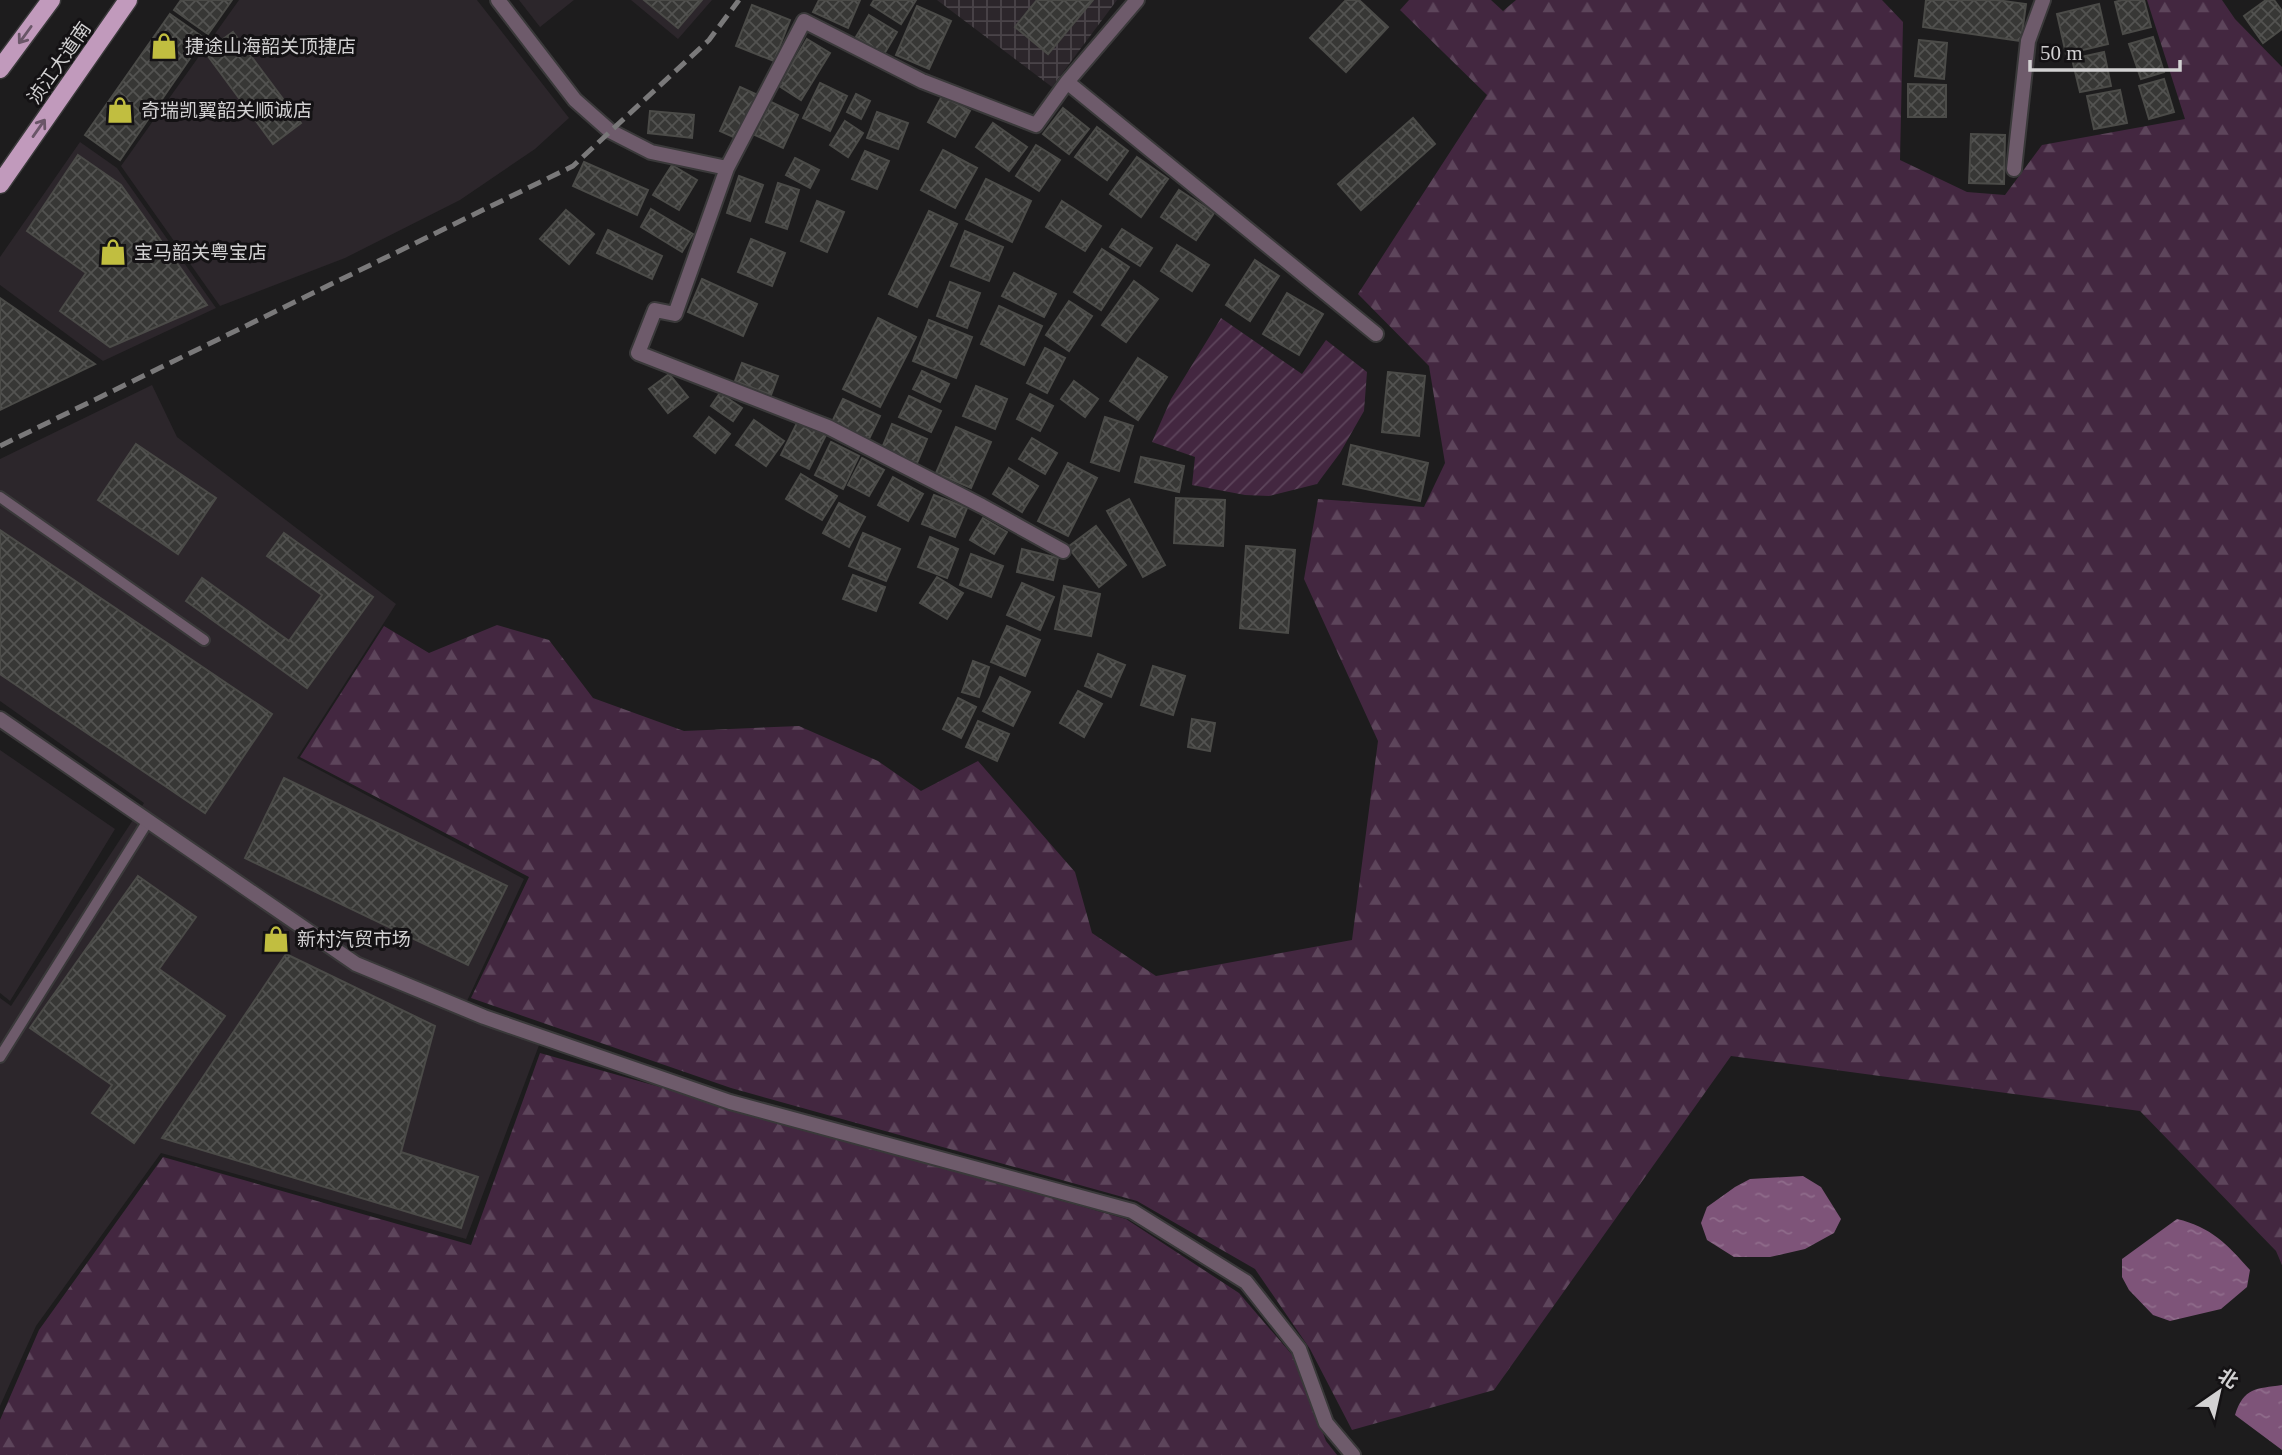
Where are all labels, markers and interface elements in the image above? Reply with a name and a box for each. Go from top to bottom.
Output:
street label: 浈江大道南 [23,18,95,108]
one-way arrow [18,25,33,44]
scale bar [2030,28,2180,72]
shop icon: 捷途山海韶关顶捷店 [149,31,179,61]
place label: 捷途山海韶关顶捷店 [185,36,356,57]
text: 50 m [2040,41,2083,65]
shop icon: 奇瑞凯翼韶关顺诚店 [105,95,135,125]
place label: 奇瑞凯翼韶关顺诚店 [141,100,312,121]
one-way arrow [32,119,46,138]
shop icon: 宝马韶关粤宝店 [98,237,128,267]
place label: 宝马韶关粤宝店 [134,242,267,263]
shop icon: 新村汽贸市场 [261,924,291,954]
place label: 新村汽贸市场 [297,929,411,950]
north arrow [2184,1357,2254,1427]
text: 北 [2214,1364,2242,1392]

